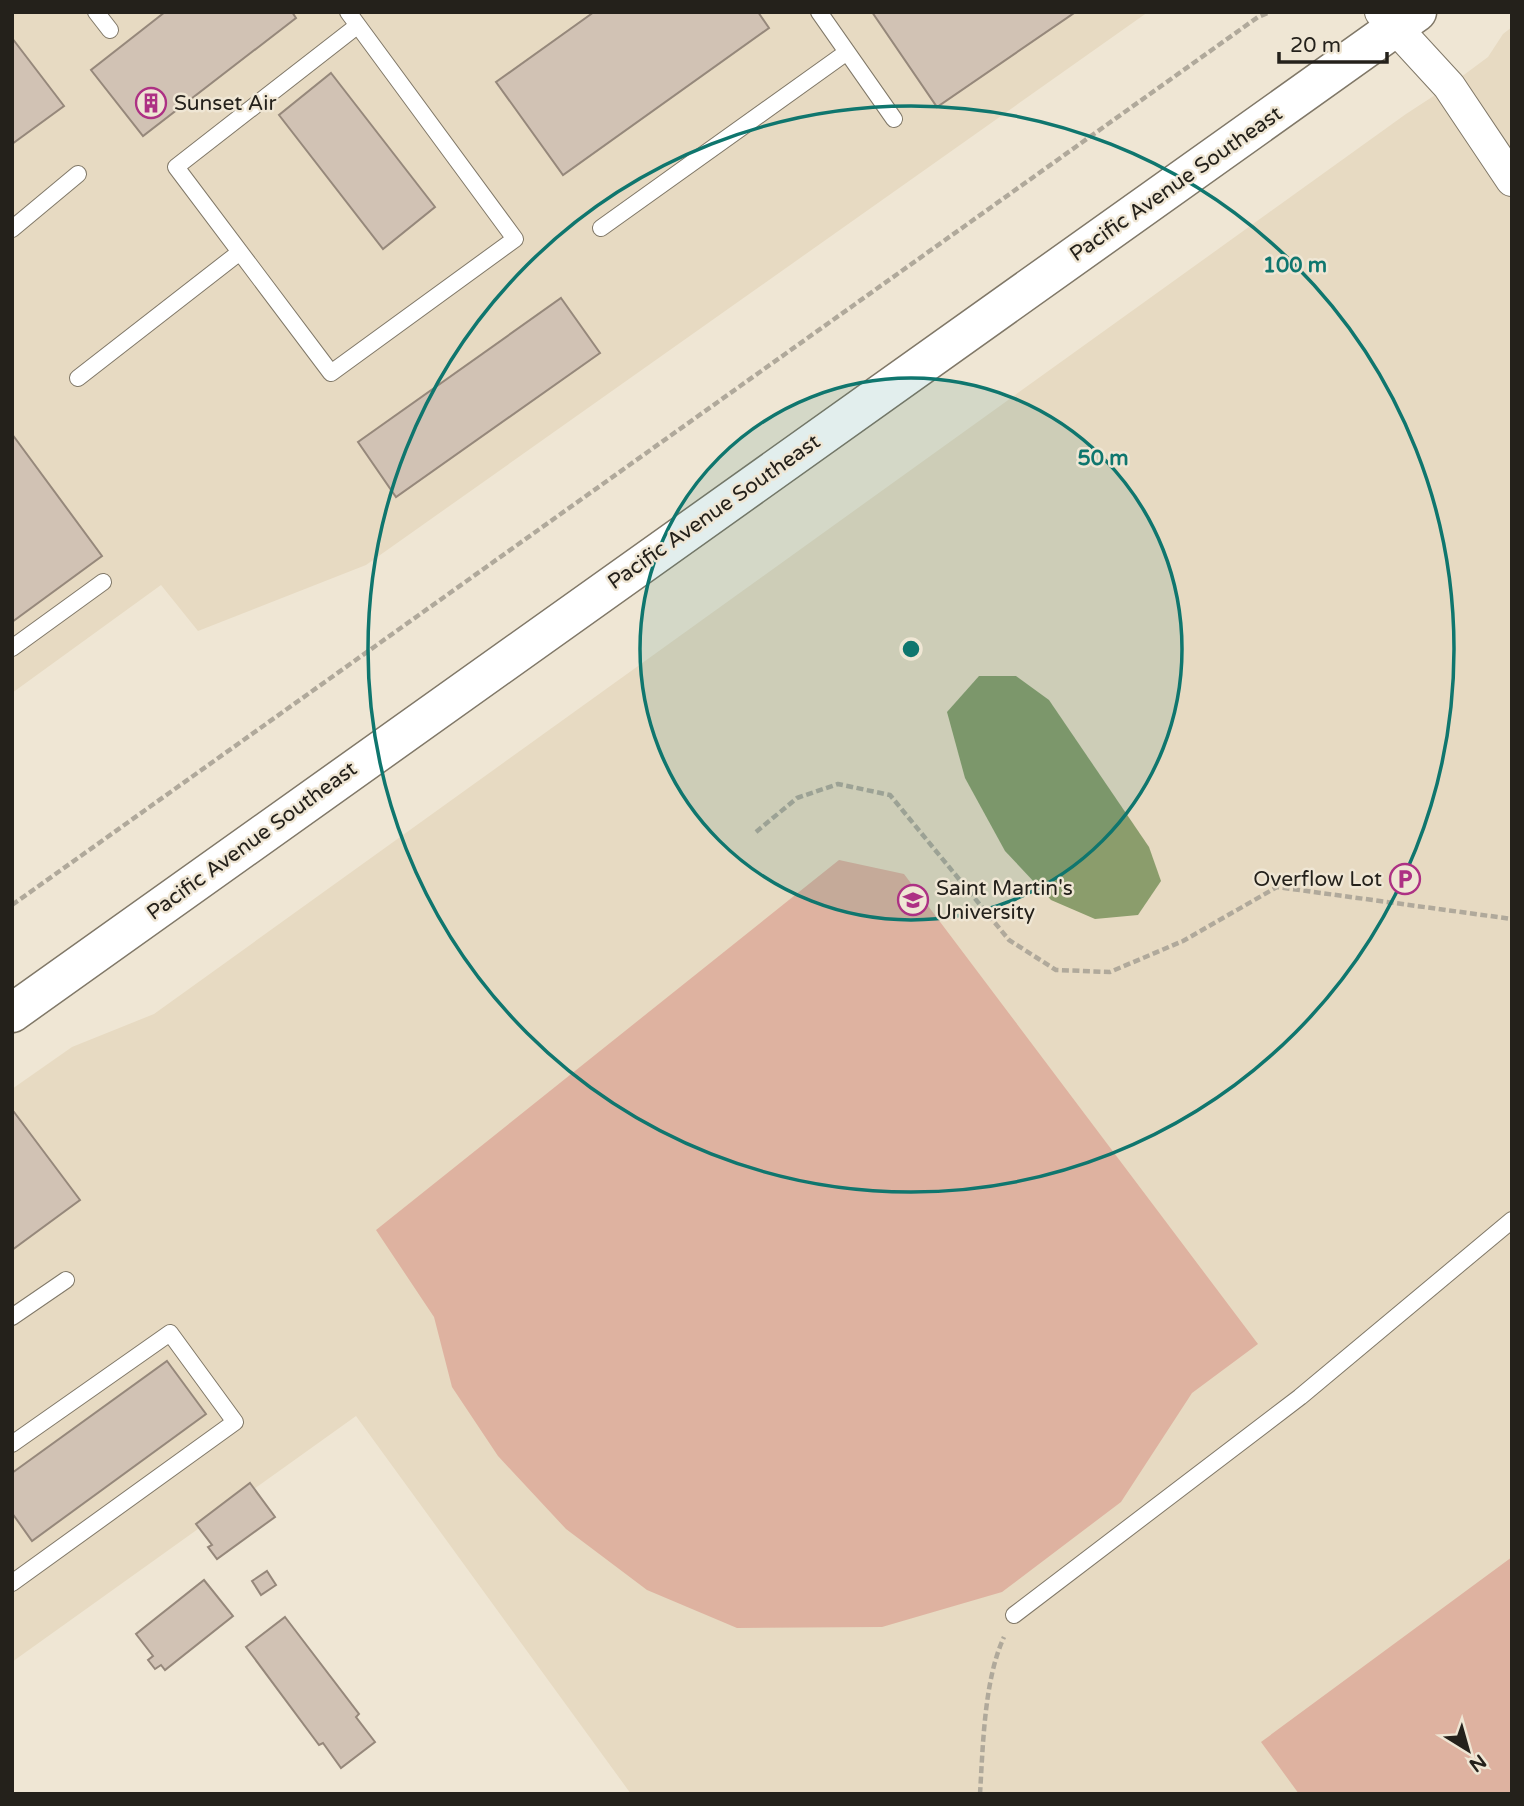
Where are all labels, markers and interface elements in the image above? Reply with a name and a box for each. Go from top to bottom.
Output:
scale bar [1279,21,1388,65]
text: 20 m [1290,33,1341,58]
building icon: Sunset Air [134,86,168,120]
place label: Sunset Air [174,91,277,116]
street label: Pacific Avenue Southeast [1065,101,1287,267]
text: 100 m [1263,253,1327,278]
street label: Pacific Avenue Southeast [603,429,825,595]
text: 50 m [1077,446,1129,471]
centre of rings [899,637,923,661]
street label: Pacific Avenue Southeast [142,756,362,926]
parking icon: Overflow Lot [1388,862,1422,896]
place label: Overflow Lot [1253,867,1382,892]
place label: Saint Martin's University [936,876,1073,925]
school or university icon: Saint Martin's University [896,883,930,917]
north arrow [1433,1715,1503,1785]
text: N [1465,1749,1490,1776]

